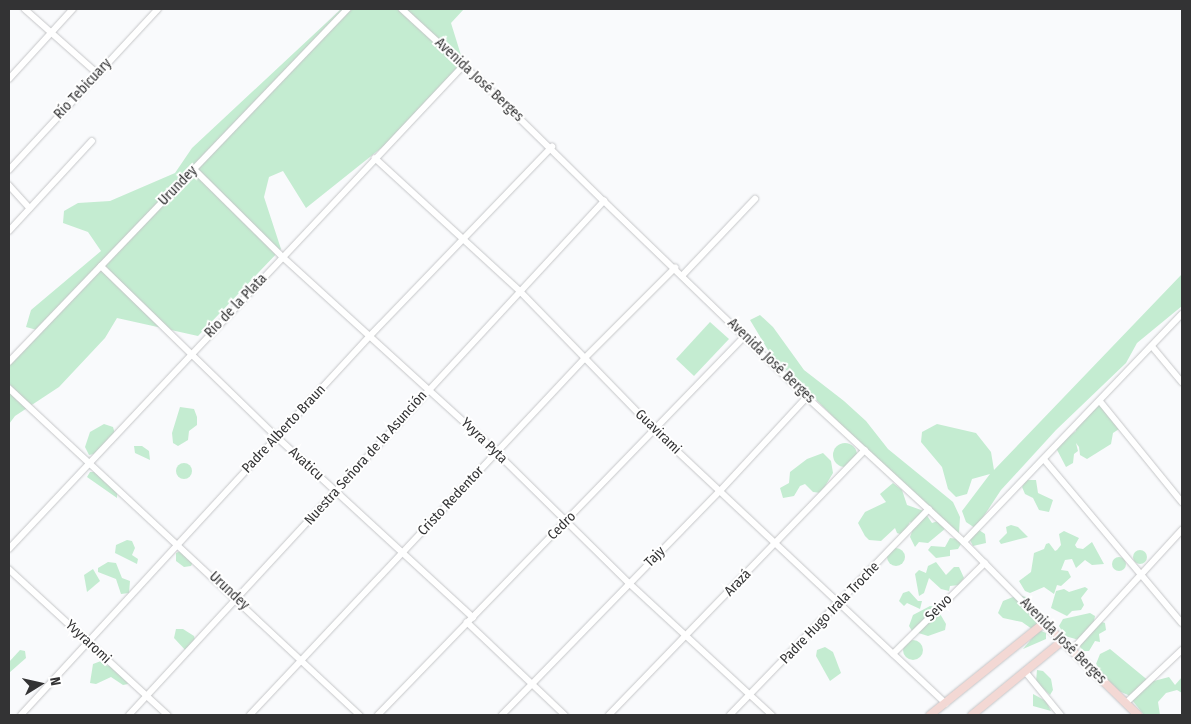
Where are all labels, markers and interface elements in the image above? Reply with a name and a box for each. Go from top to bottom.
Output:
street label: Avenida José Berges [431,35,527,125]
street label: Río Tebicuary [51,55,115,123]
street label: Urundey [155,163,201,209]
street label: Río de la Plata [201,271,271,341]
street label: Avenida José Berges [724,315,818,407]
street label: Padre Alberto Braun [239,381,329,477]
street label: Nuestra Señora de la Asunción [301,387,431,529]
street label: Guavirami [632,406,684,458]
street label: Yvyra Pyta [457,415,511,467]
street label: Avaticu [285,444,327,484]
street label: Cristo Redentor [414,463,488,539]
street label: Cedro [544,508,580,544]
street label: Tajy [641,543,669,571]
street label: Padre Hugo Irala Troche [777,559,883,667]
street label: Arazá [721,566,755,600]
street label: Urundey [206,568,252,614]
street label: Seivo [922,591,956,625]
street label: Avenida José Berges [1016,594,1110,688]
street label: Yvyraromi [62,617,114,667]
north arrow [15,659,65,709]
text: N [46,676,64,687]

